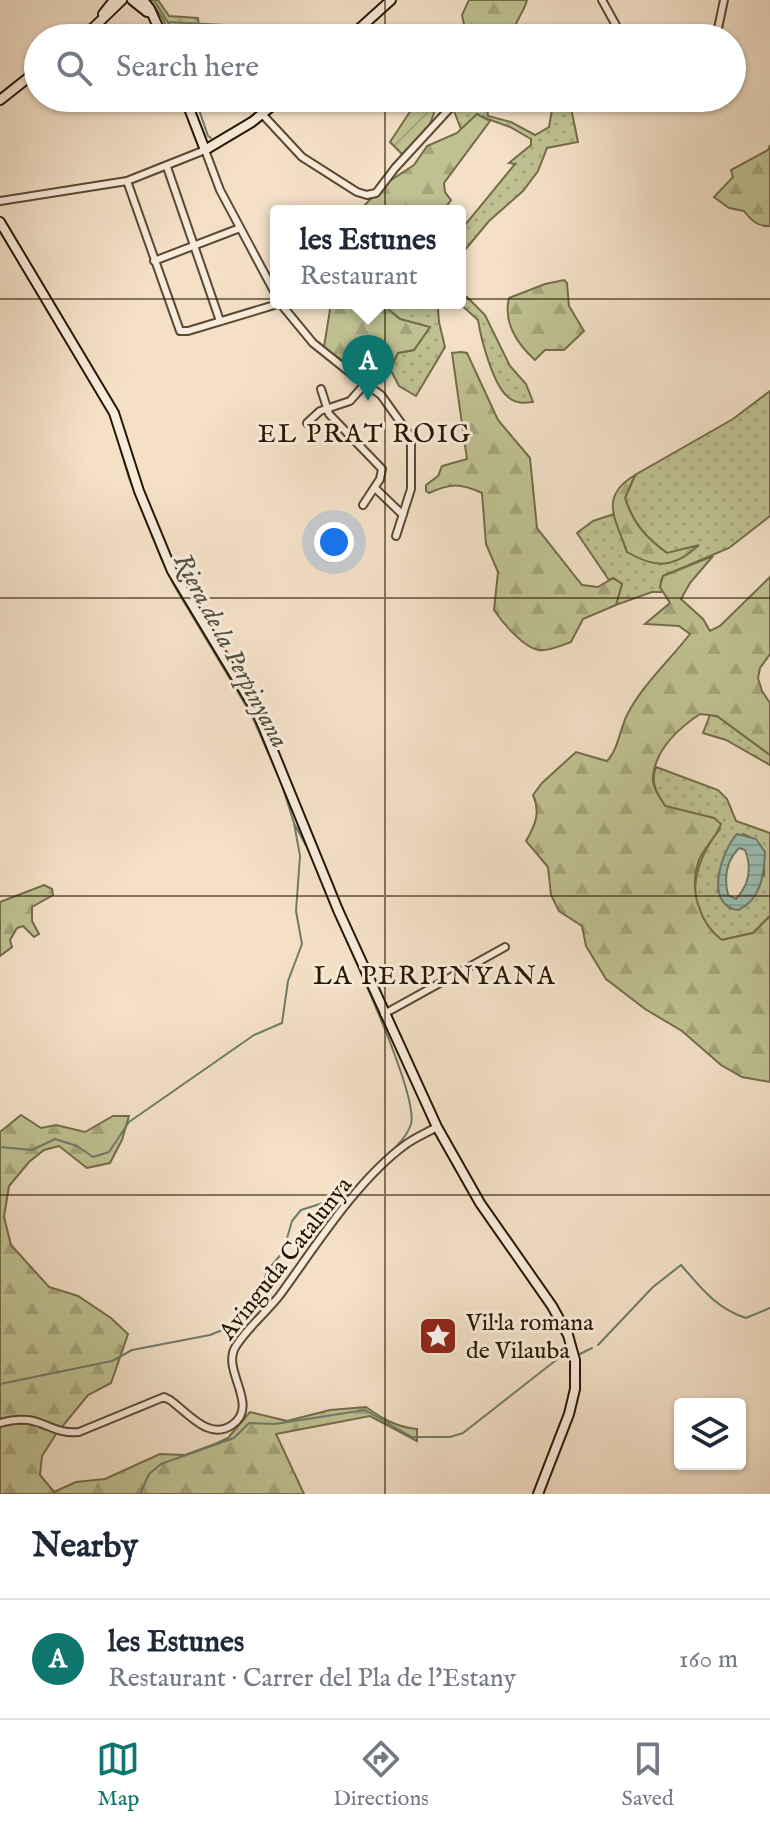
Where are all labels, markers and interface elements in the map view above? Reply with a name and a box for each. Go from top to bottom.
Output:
search box [24,24,746,112]
icon: search [52,46,96,90]
text: Search here [116,49,259,87]
popup [270,205,466,309]
text: les Estunes [300,222,436,260]
text: Restaurant [300,260,418,293]
pin: A [342,335,394,401]
district label: EL PRAT ROIG [258,418,472,451]
your location [314,522,354,562]
water label: Riera de la Perpinyana [166,548,296,754]
district label: LA PERPINYANA [313,960,557,993]
street label: Avinguda Catalunya [212,1170,360,1348]
place label: Vil·la romana de Vilauba [465,1308,594,1367]
place icon: Vil·la romana de Vilauba [417,1315,459,1357]
map controls [674,1398,746,1470]
button: layers [674,1398,746,1470]
text: Nearby [32,1525,138,1568]
text: les Estunes [108,1624,244,1662]
text: A [49,1643,67,1676]
text: 160 m [679,1643,738,1676]
text: Restaurant · Carrer del Pla de l'Estany [108,1662,516,1695]
tab: Map [96,1737,140,1813]
tab: Directions [333,1737,429,1813]
tab: Saved [622,1737,674,1813]

